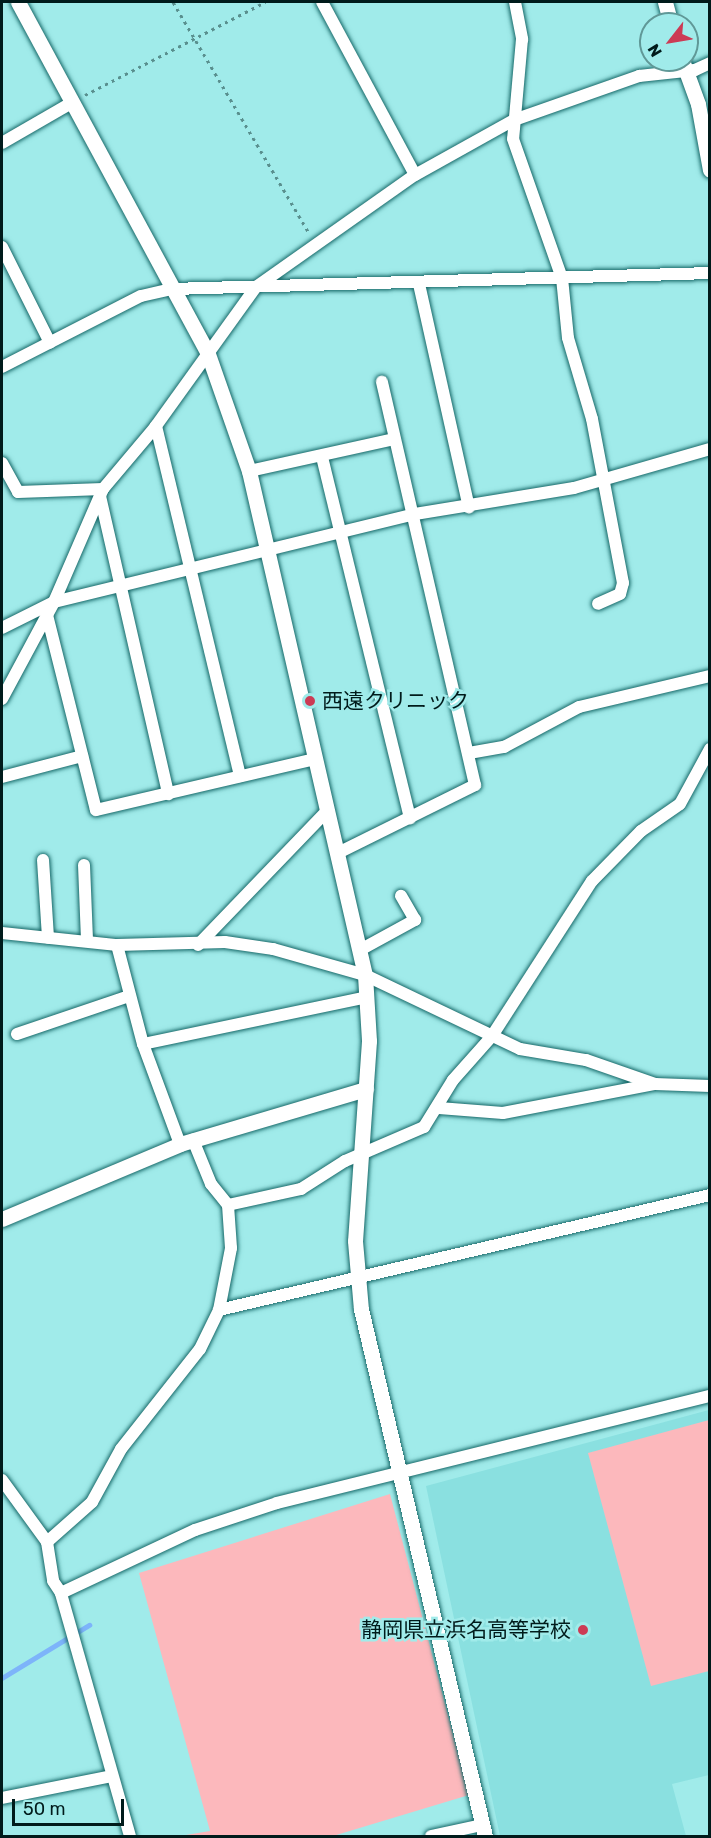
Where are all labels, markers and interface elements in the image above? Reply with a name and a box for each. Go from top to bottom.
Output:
north arrow [639,12,699,72]
text: N [644,41,666,60]
place label: 西遠クリニック [322,688,469,714]
marker: 西遠クリニック [303,694,317,708]
place label: 静岡県立浜名高等学校 [361,1617,571,1643]
marker: 静岡県立浜名高等学校 [576,1623,590,1637]
scale bar [15,1787,128,1825]
text: 50 m [23,1798,66,1820]

